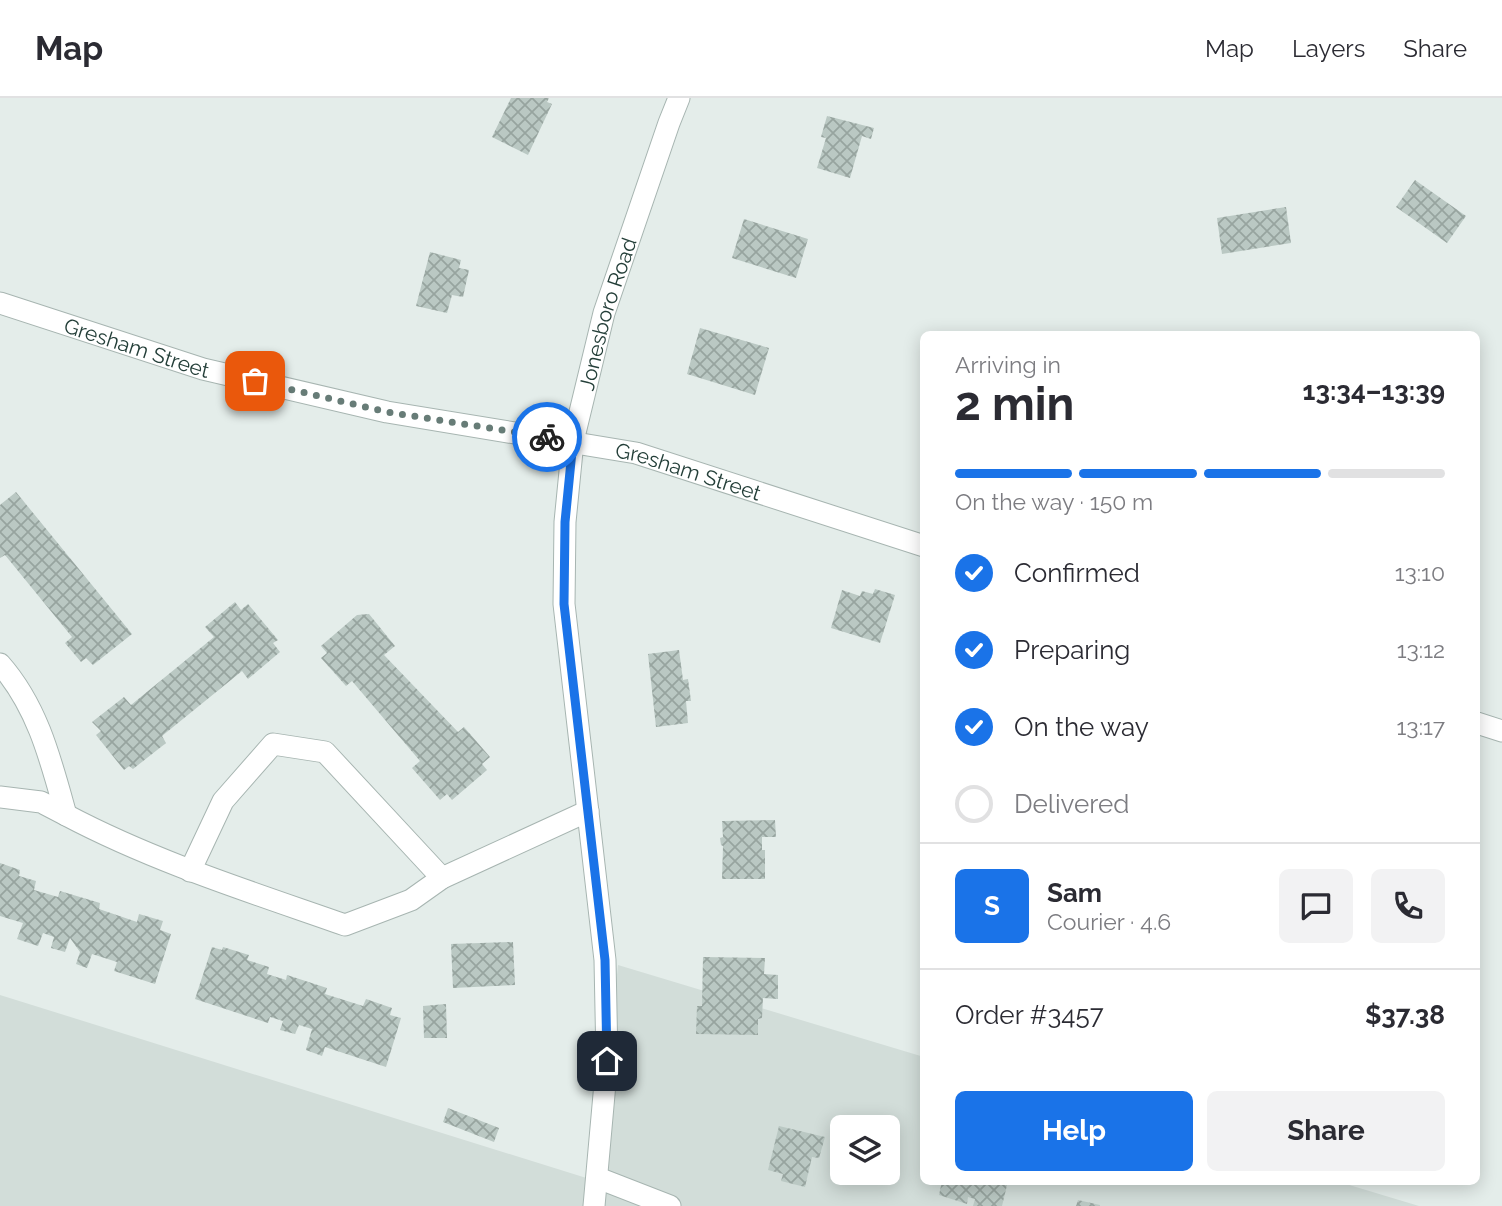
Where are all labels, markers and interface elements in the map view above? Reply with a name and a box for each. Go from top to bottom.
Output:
text: Map [35,29,103,68]
text: Map [1205,34,1254,63]
text: Layers [1292,34,1365,63]
text: Share [1403,34,1467,63]
street label: Jonesboro Road [573,234,641,393]
street label: Gresham Street [61,312,212,383]
pin [225,351,285,411]
text: Arriving in [955,351,1061,378]
icon: bag [236,362,274,400]
text: 13:34–13:39 [1303,376,1445,406]
text: 2 min [955,377,1074,431]
courier [512,402,582,472]
icon: bike [528,418,566,456]
street label: Gresham Street [614,437,764,505]
text: On the way · 150 m [955,488,1153,515]
icon: check [955,554,993,592]
text: Confirmed [1014,558,1140,588]
text: 13:10 [1395,559,1445,586]
icon: check [955,631,993,669]
text: Preparing [1014,635,1130,665]
text: 13:12 [1397,636,1445,663]
icon: check [955,708,993,746]
text: On the way [1014,712,1149,742]
text: 13:17 [1397,713,1445,740]
text: Delivered [1014,789,1129,819]
button: chat [1279,869,1353,943]
button: phone [1371,869,1445,943]
text: Sam [1047,878,1102,908]
text: S [984,891,1000,921]
text: Courier · 4.6 [1047,908,1171,935]
text: Order #3457 [955,1000,1104,1030]
text: $37.38 [1365,1000,1445,1030]
pin [577,1031,637,1091]
icon: home [588,1042,626,1080]
button: Help [955,1091,1193,1171]
button: Share [1207,1091,1445,1171]
map controls [830,1115,900,1185]
button: layers [830,1115,900,1185]

